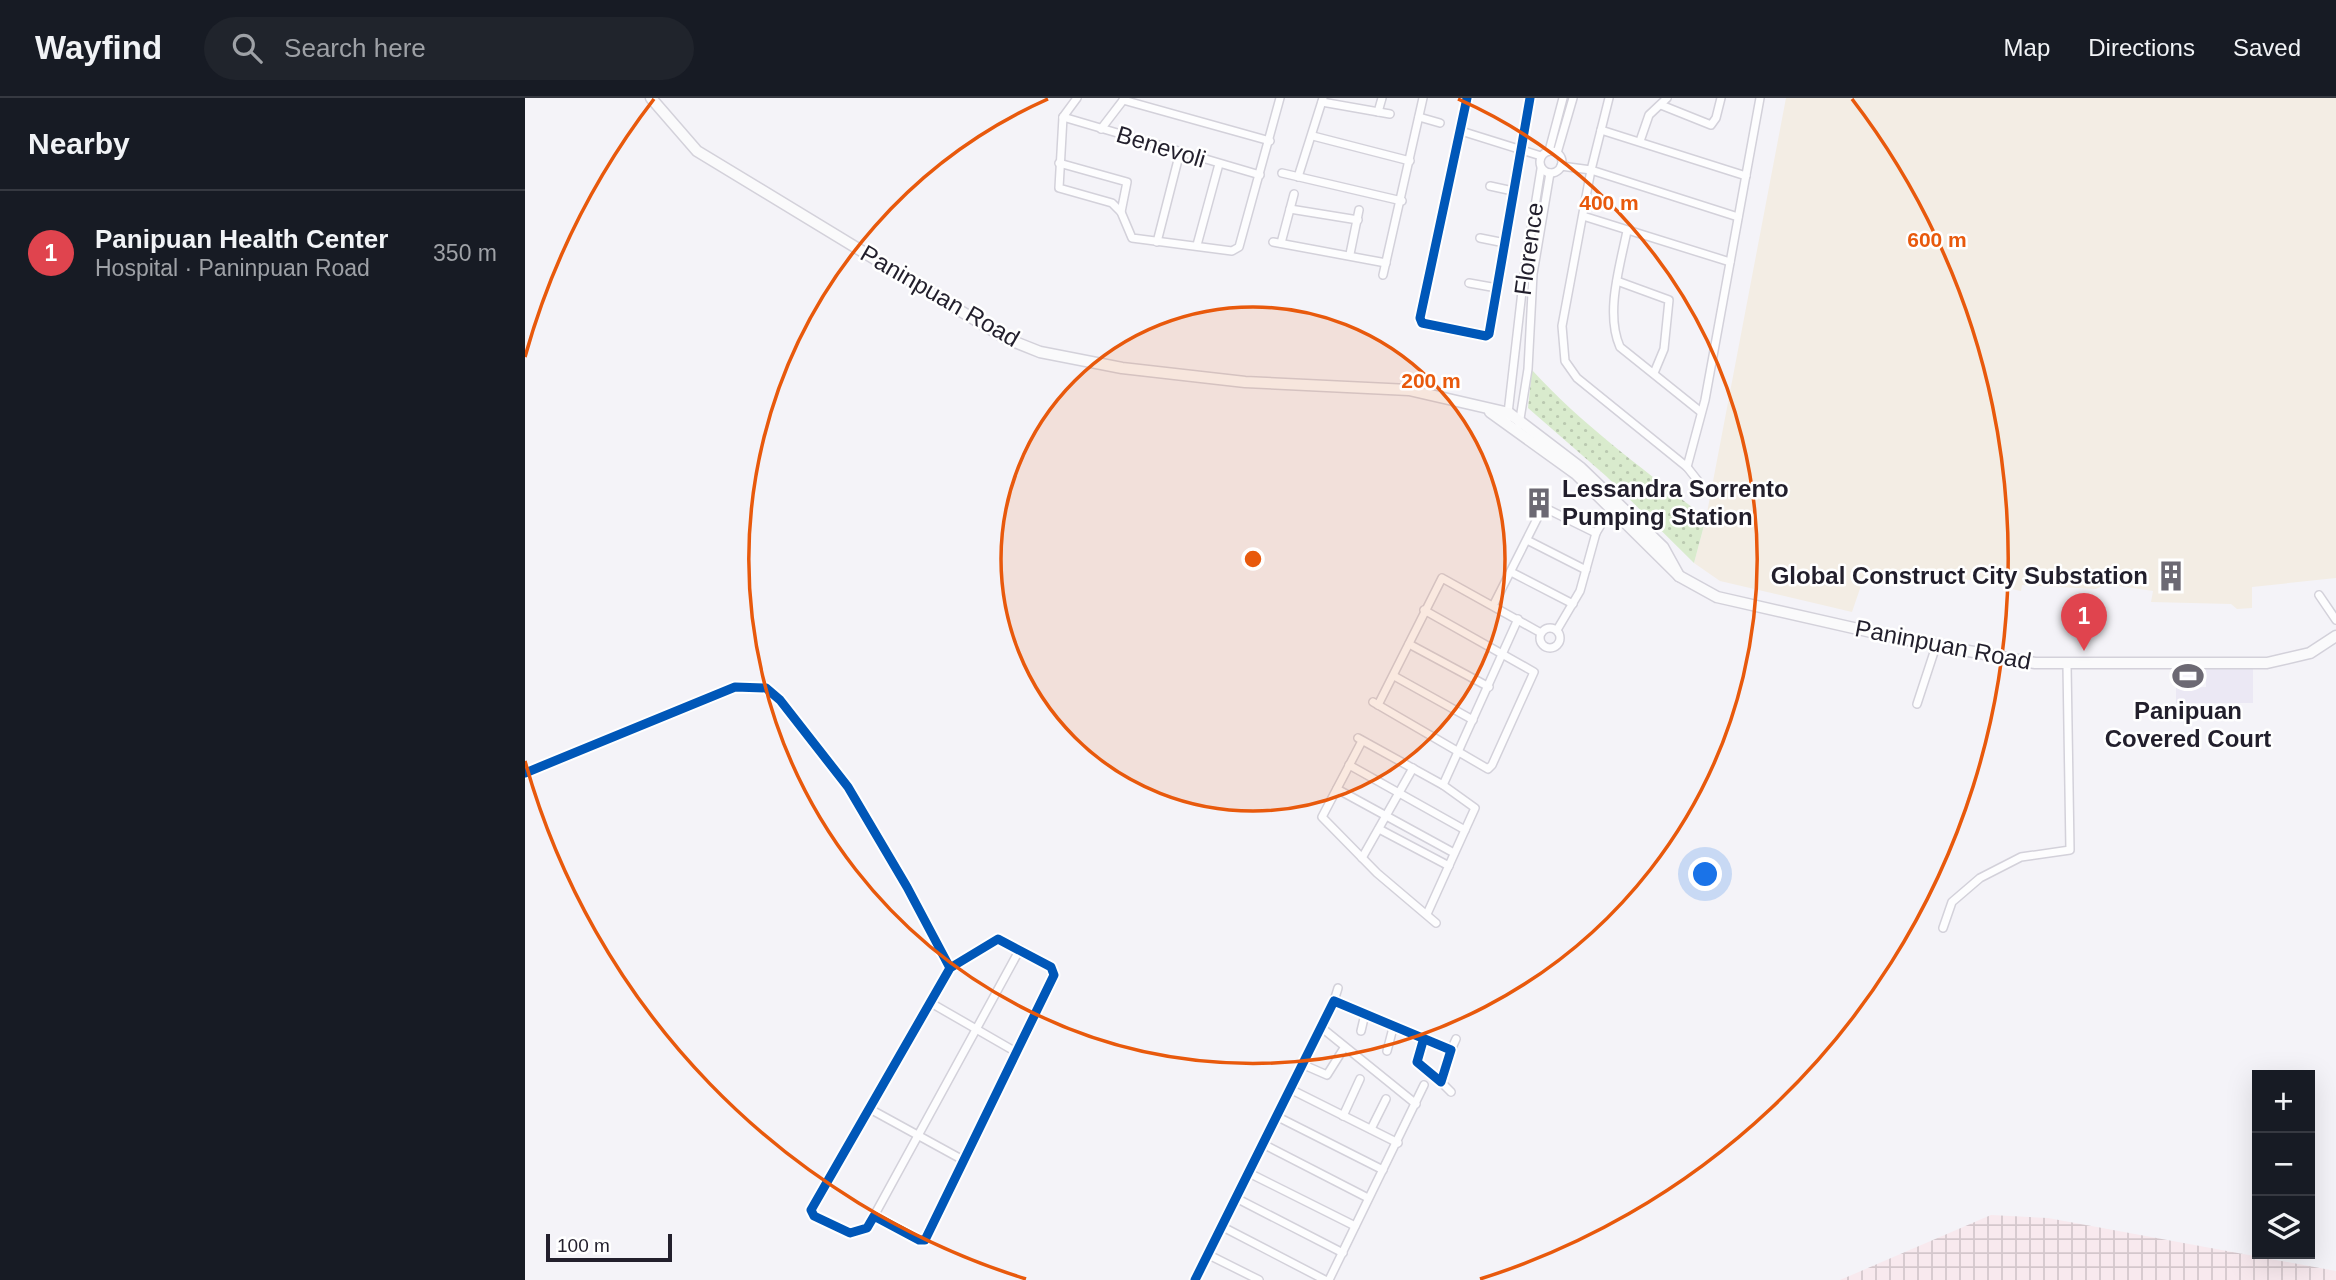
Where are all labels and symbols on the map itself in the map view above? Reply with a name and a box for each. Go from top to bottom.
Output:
street label: Benevoli [1113,120,1209,173]
text: 400 m [1579,191,1639,214]
street label: Florence [1509,201,1548,297]
text: 600 m [1907,228,1967,251]
street label: Paninpuan Road [856,239,1024,352]
text: 200 m [1401,369,1461,392]
place label: Lessandra Sorrento Pumping Station [1562,475,1789,530]
building icon: Lessandra Sorrento Pumping Station [1522,486,1556,520]
centre of rings [1241,547,1265,571]
building icon: Global Construct City Substation [2154,559,2188,593]
place label: Global Construct City Substation [1771,562,2148,589]
pin: 1 [2061,593,2107,651]
street label: Paninpuan Road [1853,614,2033,675]
sports icon: Panipuan Covered Court [2171,659,2205,693]
place label: Panipuan Covered Court [2105,697,2271,752]
your location [1688,857,1722,891]
scale bar [546,1231,672,1263]

